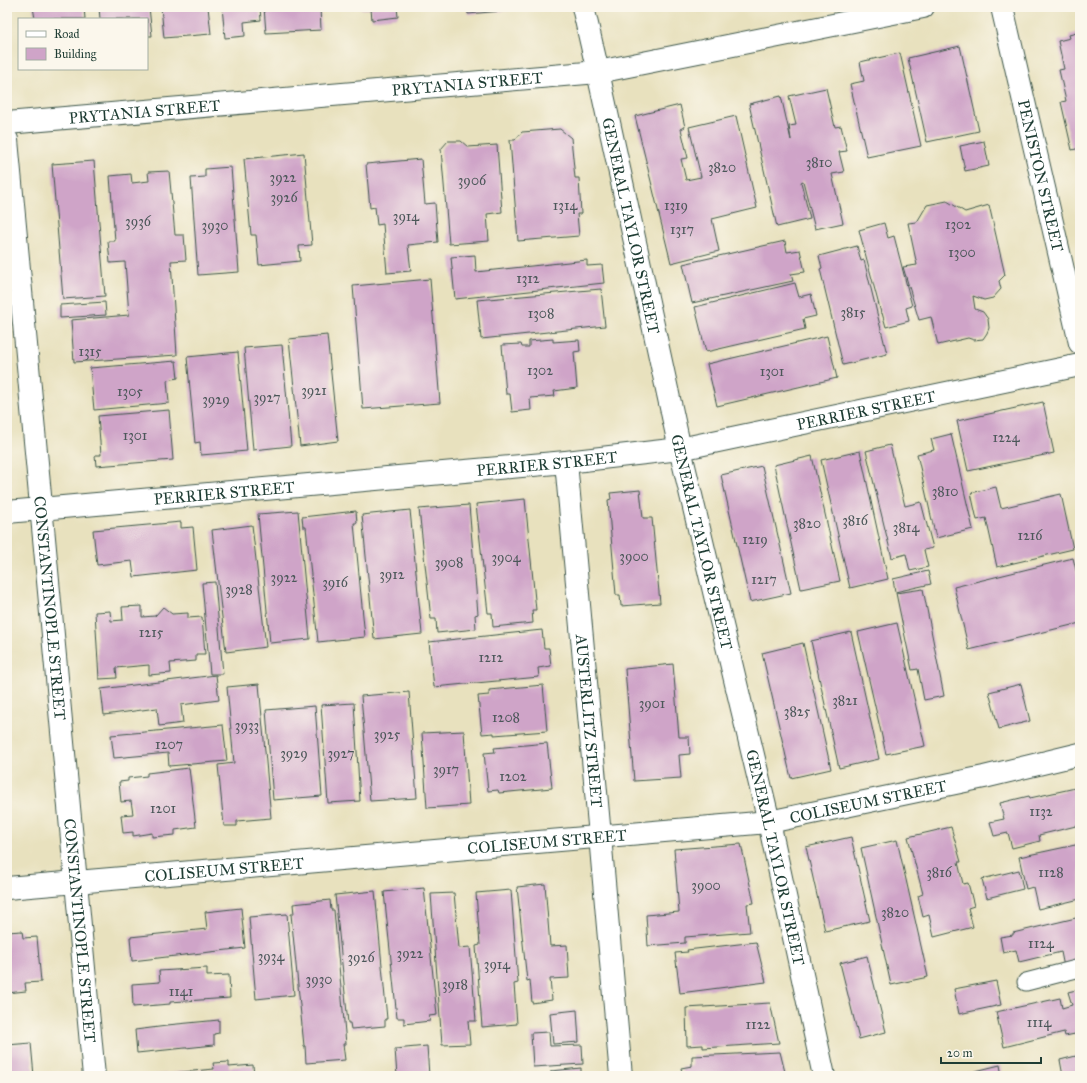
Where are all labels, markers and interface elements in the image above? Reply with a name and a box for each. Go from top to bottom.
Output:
legend [18,18,148,70]
text: Road [54,27,80,41]
text: Building [54,47,97,62]
street label: PRYTANIA STREET [391,67,544,99]
street label: PRYTANIA STREET [68,95,221,127]
street label: PENISTON STREET [1014,98,1068,253]
street label: GENERAL TAYLOR STREET [599,116,664,336]
house number: 3810 [806,154,832,171]
house number: 3820 [708,159,736,176]
house number: 3922 [270,169,297,186]
house number: 3906 [458,172,487,189]
house number: 3926 [270,189,298,206]
house number: 1314 [553,197,578,214]
house number: 1319 [664,197,688,214]
house number: 3914 [393,208,420,225]
house number: 3936 [125,213,152,230]
house number: 1302 [945,216,971,233]
house number: 3930 [202,217,228,234]
house number: 1317 [670,221,694,238]
house number: 1300 [948,244,976,261]
house number: 1312 [516,270,540,287]
house number: 3815 [841,304,866,321]
house number: 1308 [528,305,554,322]
house number: 1315 [78,343,102,360]
house number: 1302 [527,362,553,379]
house number: 1301 [760,363,785,380]
house number: 3921 [301,382,327,399]
house number: 1305 [117,383,143,400]
street label: PERRIER STREET [795,386,937,434]
house number: 3927 [253,389,281,406]
house number: 3929 [202,391,230,408]
house number: 1301 [123,427,148,444]
house number: 1224 [992,429,1021,446]
street label: GENERAL TAYLOR STREET [668,432,737,652]
street label: PERRIER STREET [476,447,618,479]
street label: PERRIER STREET [153,477,296,508]
house number: 3810 [932,483,958,500]
street label: CONSTANTINOPLE STREET [31,495,70,721]
house number: 3816 [842,512,869,529]
house number: 3820 [793,515,821,532]
house number: 3814 [893,519,920,536]
house number: 1216 [1017,527,1043,544]
house number: 1219 [742,531,768,548]
house number: 3900 [619,548,649,565]
house number: 3904 [491,549,522,566]
house number: 3908 [435,554,463,571]
house number: 3912 [379,566,405,583]
house number: 3922 [271,569,298,586]
house number: 1217 [751,571,777,588]
house number: 3916 [322,574,349,591]
house number: 3928 [225,581,253,598]
house number: 1215 [139,624,164,641]
street label: AUSTERLITZ STREET [572,632,607,808]
house number: 1212 [479,649,504,666]
house number: 3821 [832,692,858,709]
house number: 3901 [639,695,666,712]
house number: 3825 [784,703,811,720]
house number: 1208 [492,709,520,726]
house number: 3933 [235,717,259,734]
house number: 3925 [374,726,401,743]
house number: 1207 [155,736,183,753]
house number: 3929 [280,745,308,762]
house number: 3927 [327,745,355,762]
street label: GENERAL TAYLOR STREET [742,747,809,967]
house number: 3917 [433,761,459,778]
house number: 1202 [499,768,527,785]
street label: COLISEUM STREET [788,776,948,827]
house number: 1201 [150,800,176,817]
house number: 1132 [1029,803,1053,820]
street label: CONSTANTINOPLE STREET [61,818,100,1044]
street label: COLISEUM STREET [466,825,628,858]
street label: COLISEUM STREET [144,853,305,886]
house number: 3816 [926,864,953,881]
house number: 1128 [1038,864,1064,881]
house number: 3900 [691,877,721,894]
house number: 3820 [881,904,909,921]
house number: 1124 [1028,935,1055,952]
house number: 3922 [397,945,424,962]
house number: 3934 [258,948,285,965]
house number: 3926 [347,949,375,966]
house number: 3914 [484,956,511,973]
house number: 3930 [306,971,332,988]
house number: 3918 [442,976,468,993]
house number: 1141 [169,983,194,1000]
house number: 1114 [1027,1014,1052,1031]
house number: 1122 [746,1016,771,1033]
scale bar [941,1039,1041,1065]
text: 20 m [947,1046,973,1060]

